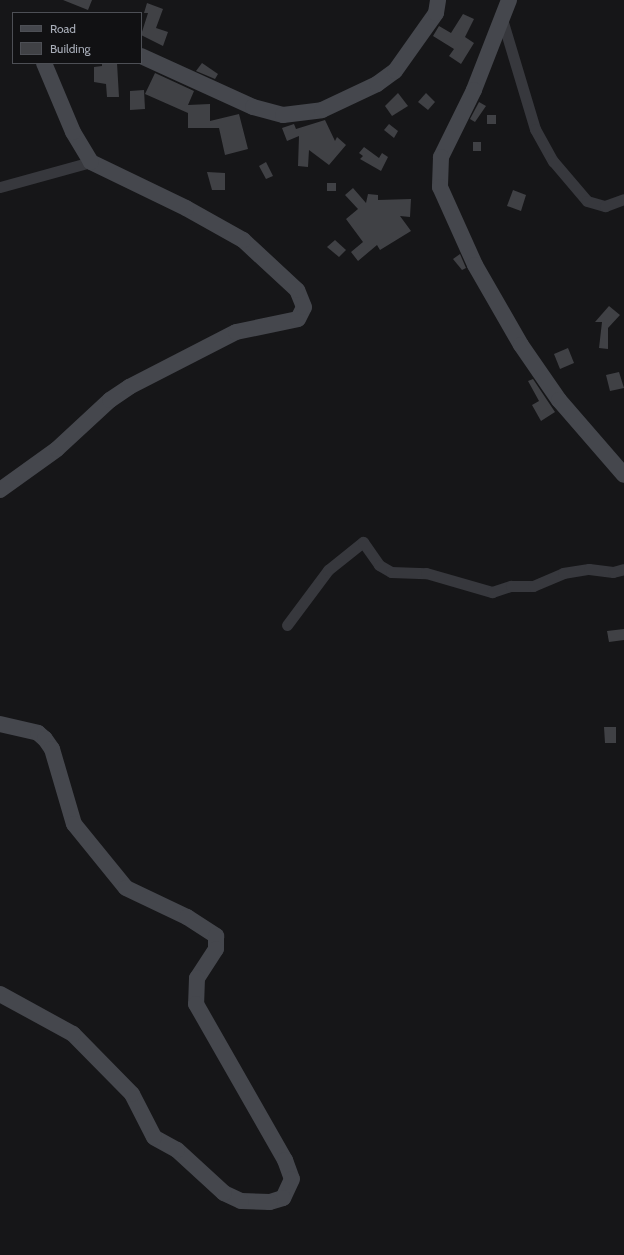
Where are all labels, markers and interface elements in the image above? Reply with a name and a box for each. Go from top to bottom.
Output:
legend [12,12,142,64]
text: Road [50,21,76,36]
text: Building [50,41,91,56]

